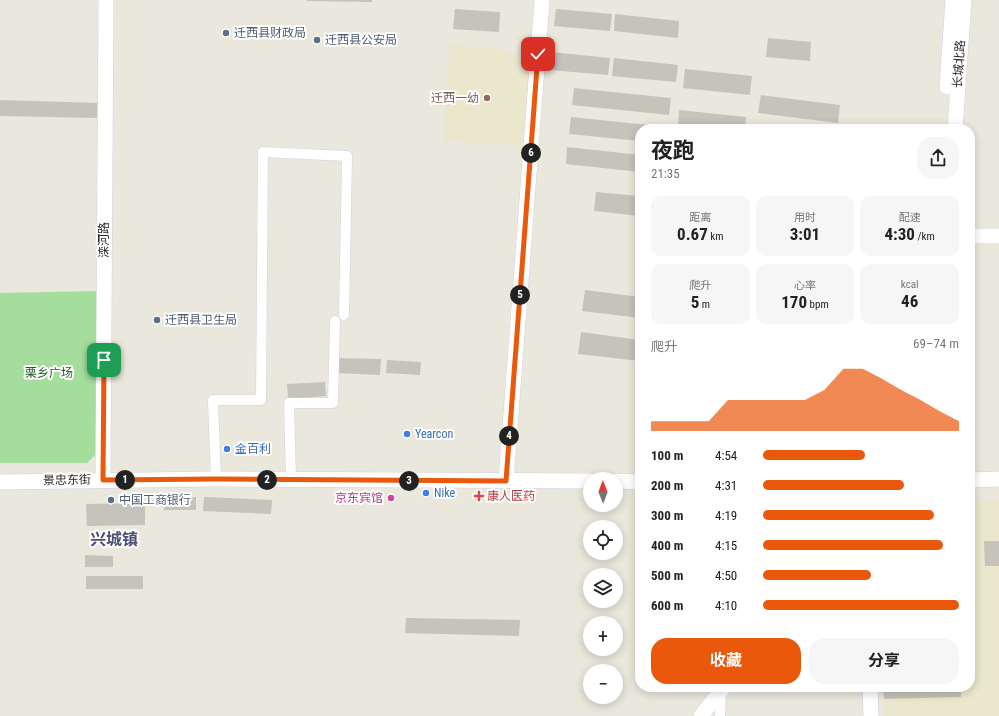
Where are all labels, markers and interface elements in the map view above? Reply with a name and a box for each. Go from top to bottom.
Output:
place label: 迁西县财政局 [234,26,306,40]
marker: 迁西县财政局 [221,28,231,38]
place label: 迁西县公安局 [325,33,397,47]
marker: 迁西县公安局 [312,35,322,45]
pin [521,37,555,71]
street label: 长城北路 [950,40,968,88]
icon: check [527,43,549,65]
place label: 迁西一幼 [431,91,479,105]
marker: 迁西一幼 [482,93,492,103]
button: share [917,137,959,179]
text: 夜跑 [651,138,695,163]
pin: 6 [521,143,541,163]
text: 6 [528,146,534,159]
text: 21:35 [651,166,680,181]
text: 距离 [689,211,711,224]
text: 用时 [794,211,816,224]
text: 配速 [899,211,921,224]
street label: 滦河路 [97,222,111,258]
text: 0.67 [677,224,708,244]
text: 3:01 [790,224,820,244]
text: 4:30 [885,224,915,244]
text: km [708,230,724,243]
text: /km [915,230,935,243]
text: kcal [901,278,919,291]
text: 爬升 [689,279,711,292]
text: 心率 [794,279,816,292]
pin: 5 [510,285,530,305]
text: 5 [517,288,523,301]
text: 46 [901,291,918,311]
text: 5 [691,292,699,312]
text: 170 [781,292,807,312]
text: m [699,298,710,311]
text: bpm [807,298,829,311]
place label: 迁西县卫生局 [165,313,237,327]
marker: 迁西县卫生局 [152,315,162,325]
text: 69–74 m [913,336,959,351]
text: 爬升 [651,339,677,354]
pin [87,343,121,377]
icon: arrive [93,349,115,371]
park label: 栗乡广场 [25,366,73,380]
pin: 4 [499,426,519,446]
place label: Yearcon [415,427,453,441]
marker: Yearcon [402,429,412,439]
text: 4 [506,429,512,442]
place label: 金百利 [235,442,271,456]
marker: 金百利 [222,444,232,454]
text: 100 m [651,448,683,463]
text: 4:54 [715,448,737,463]
pin: 1 [115,470,135,490]
pin: 2 [257,470,277,490]
pin: 3 [399,471,419,491]
north arrow [583,472,623,512]
map controls [583,472,623,704]
street label: 景忠东街 [43,473,91,487]
text: 1 [122,473,128,486]
text: 2 [264,473,270,486]
text: 3 [406,474,412,487]
text: 200 m [651,478,683,493]
text: 4:31 [715,478,737,493]
place label: Nike [434,486,455,500]
marker: Nike [421,488,431,498]
place label: 康人医药 [487,489,535,503]
place label: 京东宾馆 [335,491,383,505]
marker: 康人医药 [474,491,484,501]
place label: 中国工商银行 [119,493,191,507]
marker: 京东宾馆 [386,493,396,503]
marker: 中国工商银行 [106,495,116,505]
text: 300 m [651,508,683,523]
text: 4:19 [715,508,737,523]
button: locate [583,520,623,560]
district label: 兴城镇 [90,530,138,549]
text: 400 m [651,538,683,553]
text: 4:15 [715,538,737,553]
button: layers [583,568,623,608]
text: 500 m [651,568,683,583]
text: 4:50 [715,568,737,583]
text: 600 m [651,598,683,613]
text: 4:10 [715,598,737,613]
button: + [583,616,623,656]
button: 收藏 [651,638,801,684]
button: 分享 [809,638,959,684]
button: − [583,664,623,704]

